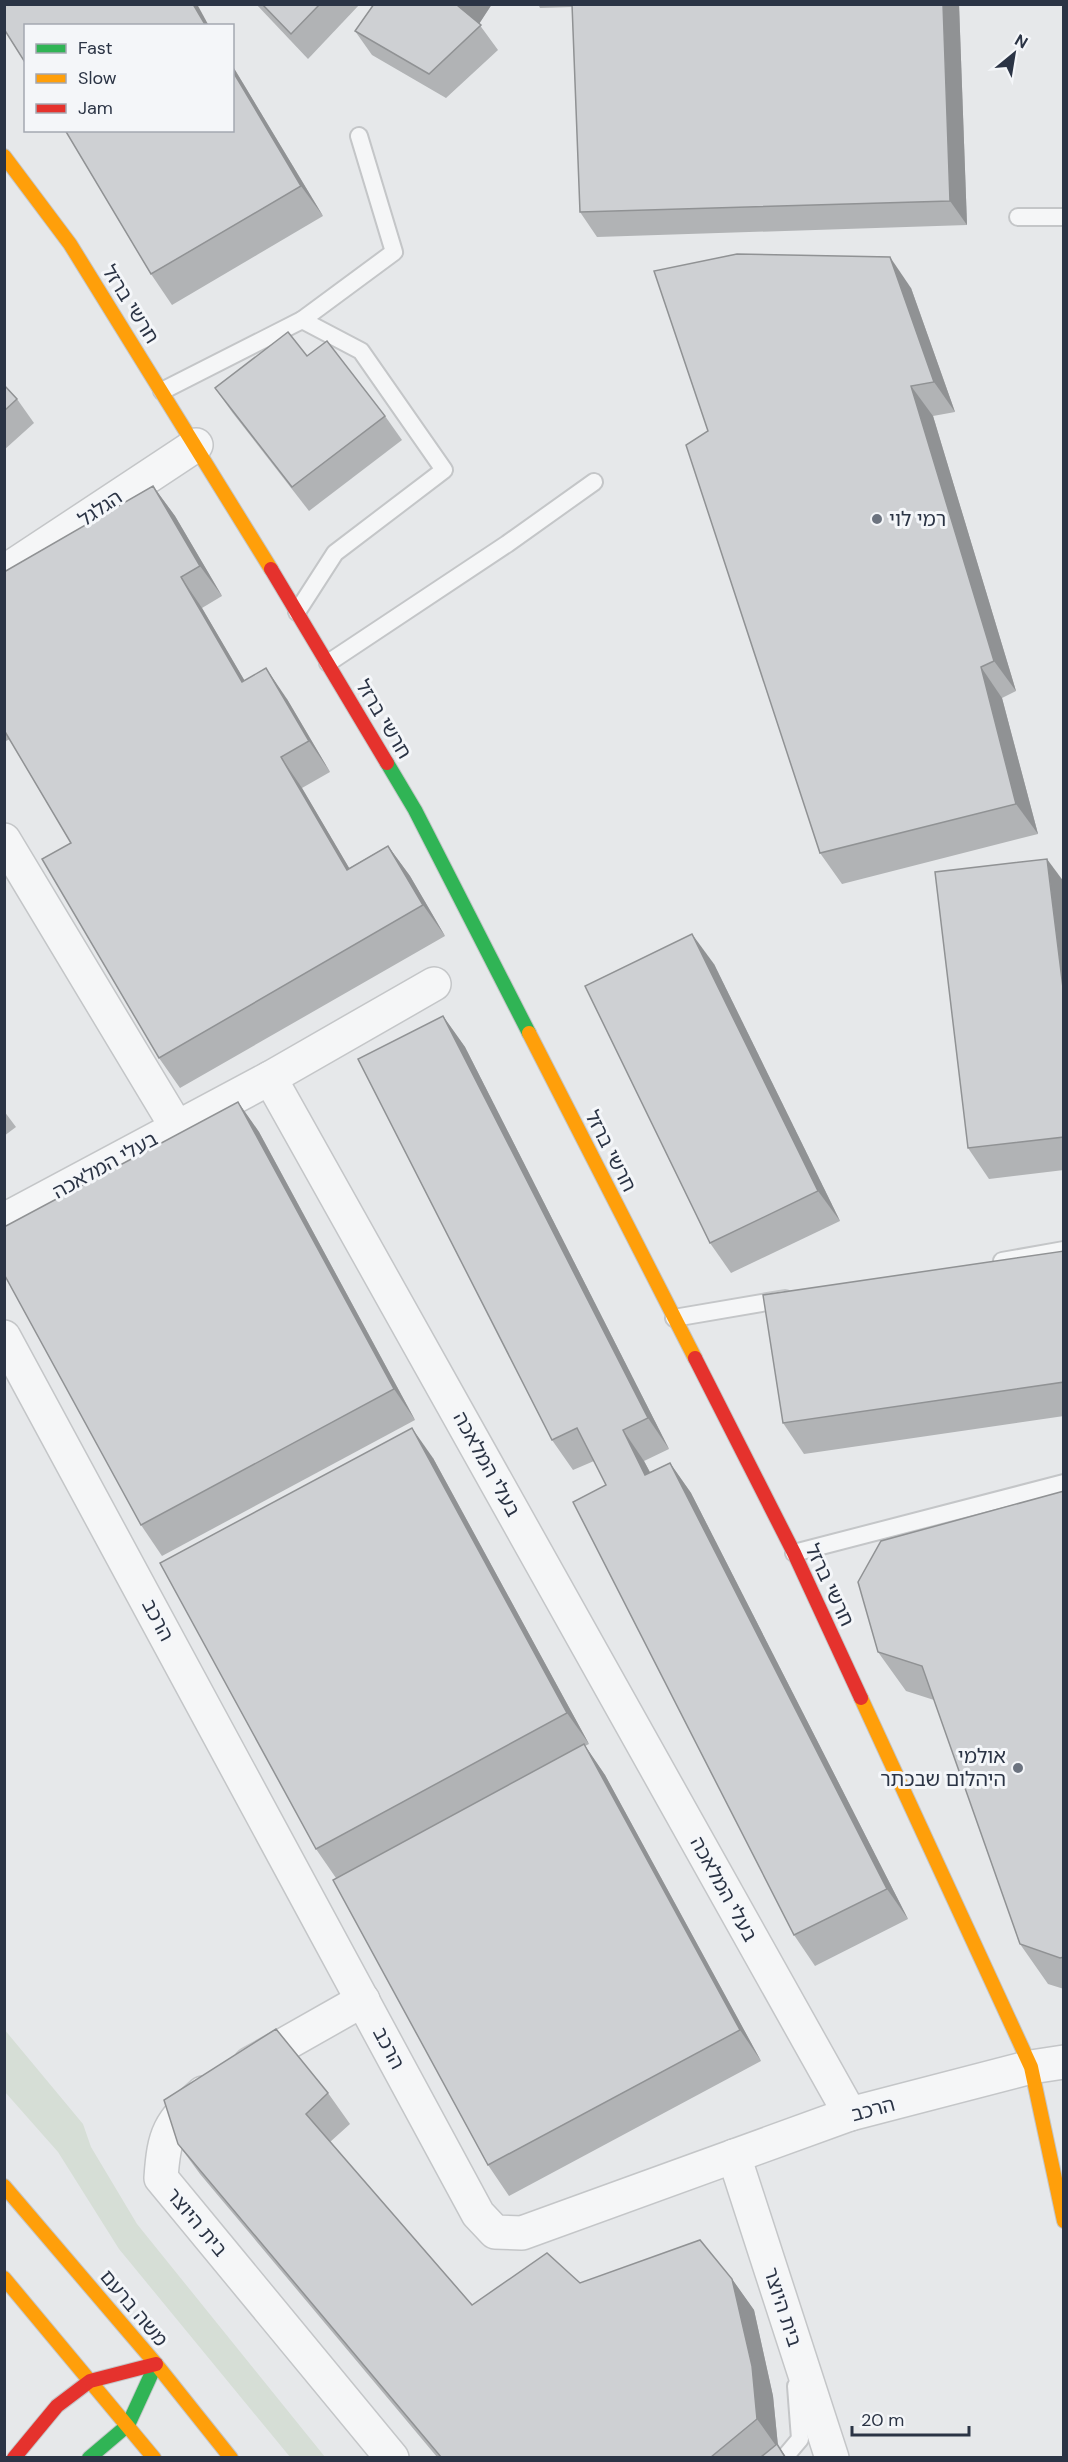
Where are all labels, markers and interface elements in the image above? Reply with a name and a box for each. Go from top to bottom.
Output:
legend [24,24,234,132]
north arrow [984,24,1044,84]
text: N [1011,29,1032,53]
text: Fast [78,36,113,60]
text: Slow [78,66,117,90]
text: Jam [78,96,113,120]
street label: חרשי ברזל [97,260,165,348]
street label: הגלגל [73,484,127,532]
place label: רמי לוי [889,506,946,532]
marker: רמי לוי [870,512,884,526]
street label: חרשי ברזל [350,675,418,763]
street label: חרשי ברזל [579,1106,643,1196]
street label: בעלי המלאכה [48,1125,162,1205]
street label: בעלי המלאכה [447,1407,527,1521]
street label: חרשי ברזל [800,1540,860,1630]
street label: הרכב [136,1594,180,1646]
place label: אולמי היהלום שבכתר [880,1743,1006,1792]
marker: אולמי היהלום שבכתר [1011,1761,1025,1775]
street label: בעלי המלאכה [684,1832,764,1946]
street label: הרכב [367,2022,411,2074]
street label: הרכב [848,2091,898,2127]
street label: בית היוצר [161,2182,233,2262]
street label: משה ברעם [94,2264,174,2352]
street label: בית היוצר [758,2264,808,2350]
scale bar [852,2399,969,2437]
text: 20 m [861,2408,904,2432]

